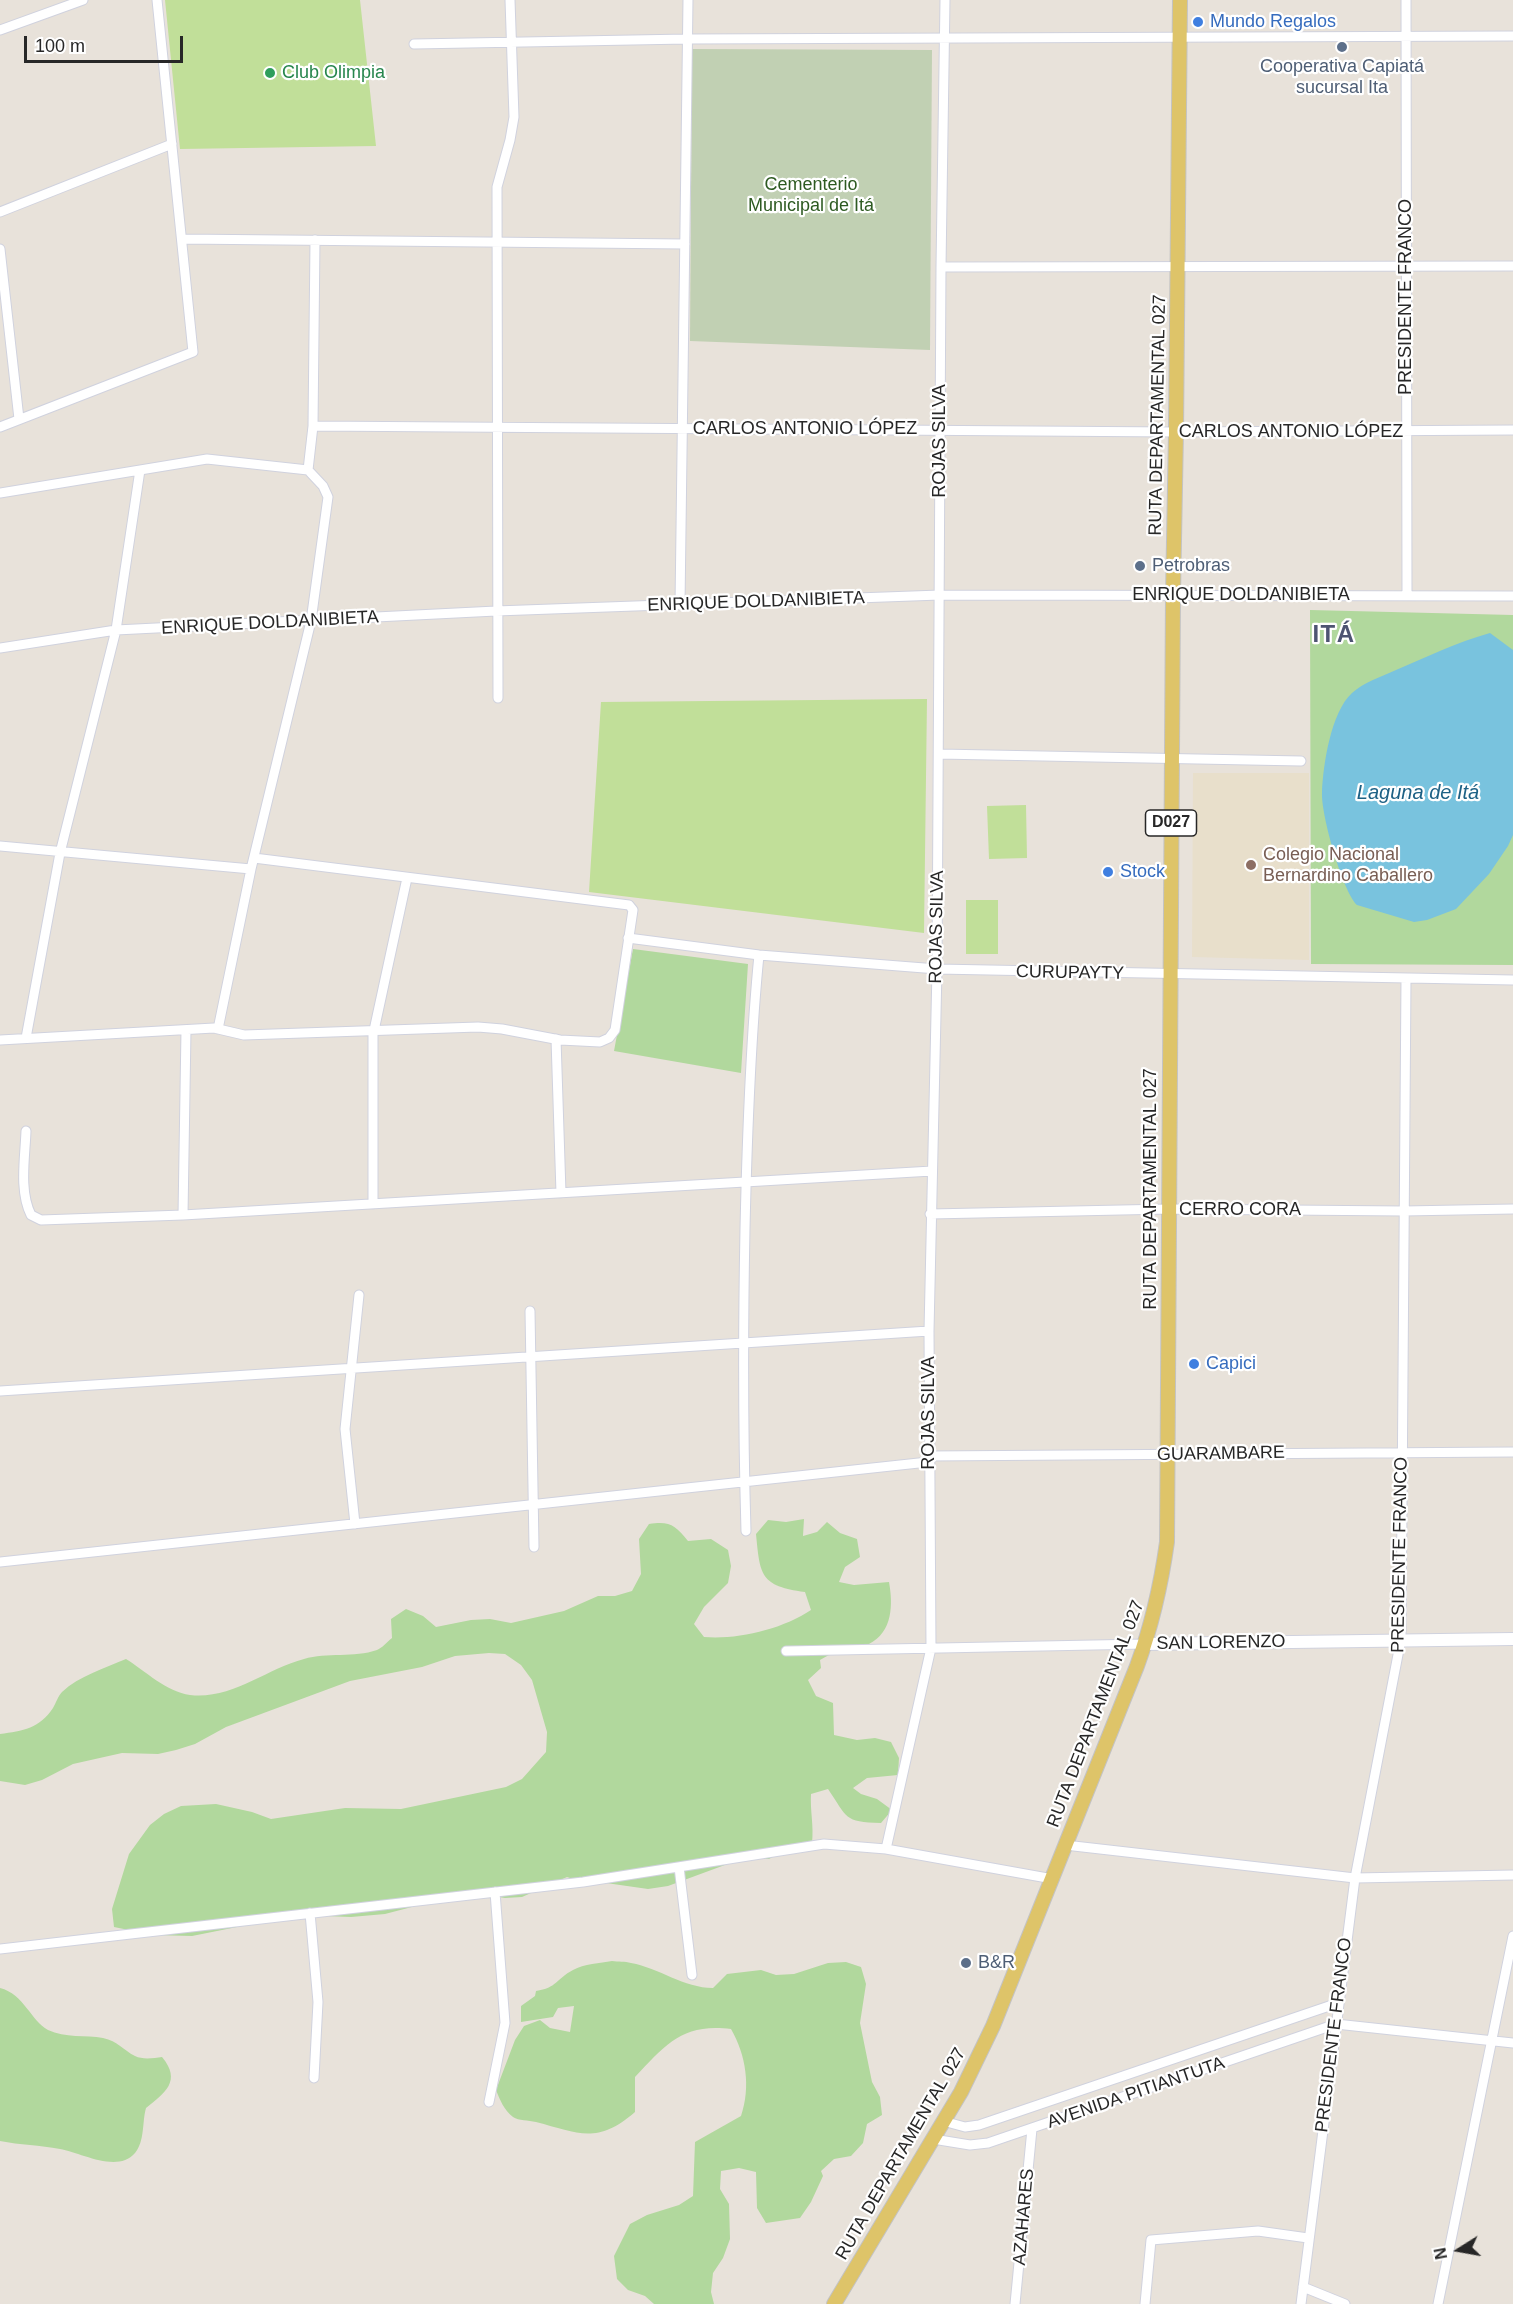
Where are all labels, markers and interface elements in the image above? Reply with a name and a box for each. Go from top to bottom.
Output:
place label: Mundo Regalos [1210,11,1336,33]
marker: Mundo Regalos [1191,15,1205,29]
scale bar [27,24,186,62]
text: 100 m [35,36,85,56]
marker: Cooperativa Capiatá sucursal Ita [1335,40,1349,54]
place label: Cooperativa Capiatá sucursal Ita [1260,56,1424,98]
place label: Club Olimpia [282,62,385,84]
marker: Club Olimpia [263,66,277,80]
park label: Cementerio Municipal de Itá [748,174,874,216]
street label: PRESIDENTE FRANCO [1395,199,1417,395]
street label: RUTA DEPARTAMENTAL 027 [1145,294,1171,536]
street label: ROJAS SILVA [929,384,951,498]
street label: CARLOS ANTONIO LÓPEZ [693,418,917,440]
street label: CARLOS ANTONIO LÓPEZ [1179,421,1403,443]
place label: Petrobras [1152,555,1230,577]
marker: Petrobras [1133,559,1147,573]
street label: ENRIQUE DOLDANIBIETA [1132,584,1350,606]
street label: ENRIQUE DOLDANIBIETA [647,587,865,617]
street label: ENRIQUE DOLDANIBIETA [161,607,379,639]
district label: ITÁ [1312,621,1356,649]
water label: Laguna de Itá [1357,781,1479,805]
road number: D027 [1146,810,1196,836]
place label: Colegio Nacional Bernardino Caballero [1263,844,1433,886]
marker: Colegio Nacional Bernardino Caballero [1244,858,1258,872]
place label: Stock [1120,861,1165,883]
marker: Stock [1101,865,1115,879]
street label: ROJAS SILVA [925,870,949,984]
street label: CURUPAYTY [1016,961,1124,985]
street label: RUTA DEPARTAMENTAL 027 [1140,1068,1162,1310]
street label: CERRO CORA [1179,1199,1301,1221]
place label: Capici [1206,1353,1256,1375]
street label: ROJAS SILVA [918,1356,940,1470]
marker: Capici [1187,1357,1201,1371]
street label: GUARAMBARE [1157,1442,1285,1466]
street label: PRESIDENTE FRANCO [1387,1457,1413,1653]
street label: RUTA DEPARTAMENTAL 027 [1043,1597,1149,1831]
street label: SAN LORENZO [1156,1631,1286,1655]
street label: PRESIDENTE FRANCO [1311,1936,1357,2134]
place label: B&R [978,1952,1015,1974]
marker: B&R [959,1956,973,1970]
street label: RUTA DEPARTAMENTAL 027 [831,2044,971,2264]
street label: AVENIDA PITIANTUTA [1044,2052,1228,2134]
street label: AZAHARES [1009,2168,1039,2266]
north arrow [1429,2220,1489,2280]
text: N [1431,2246,1450,2261]

